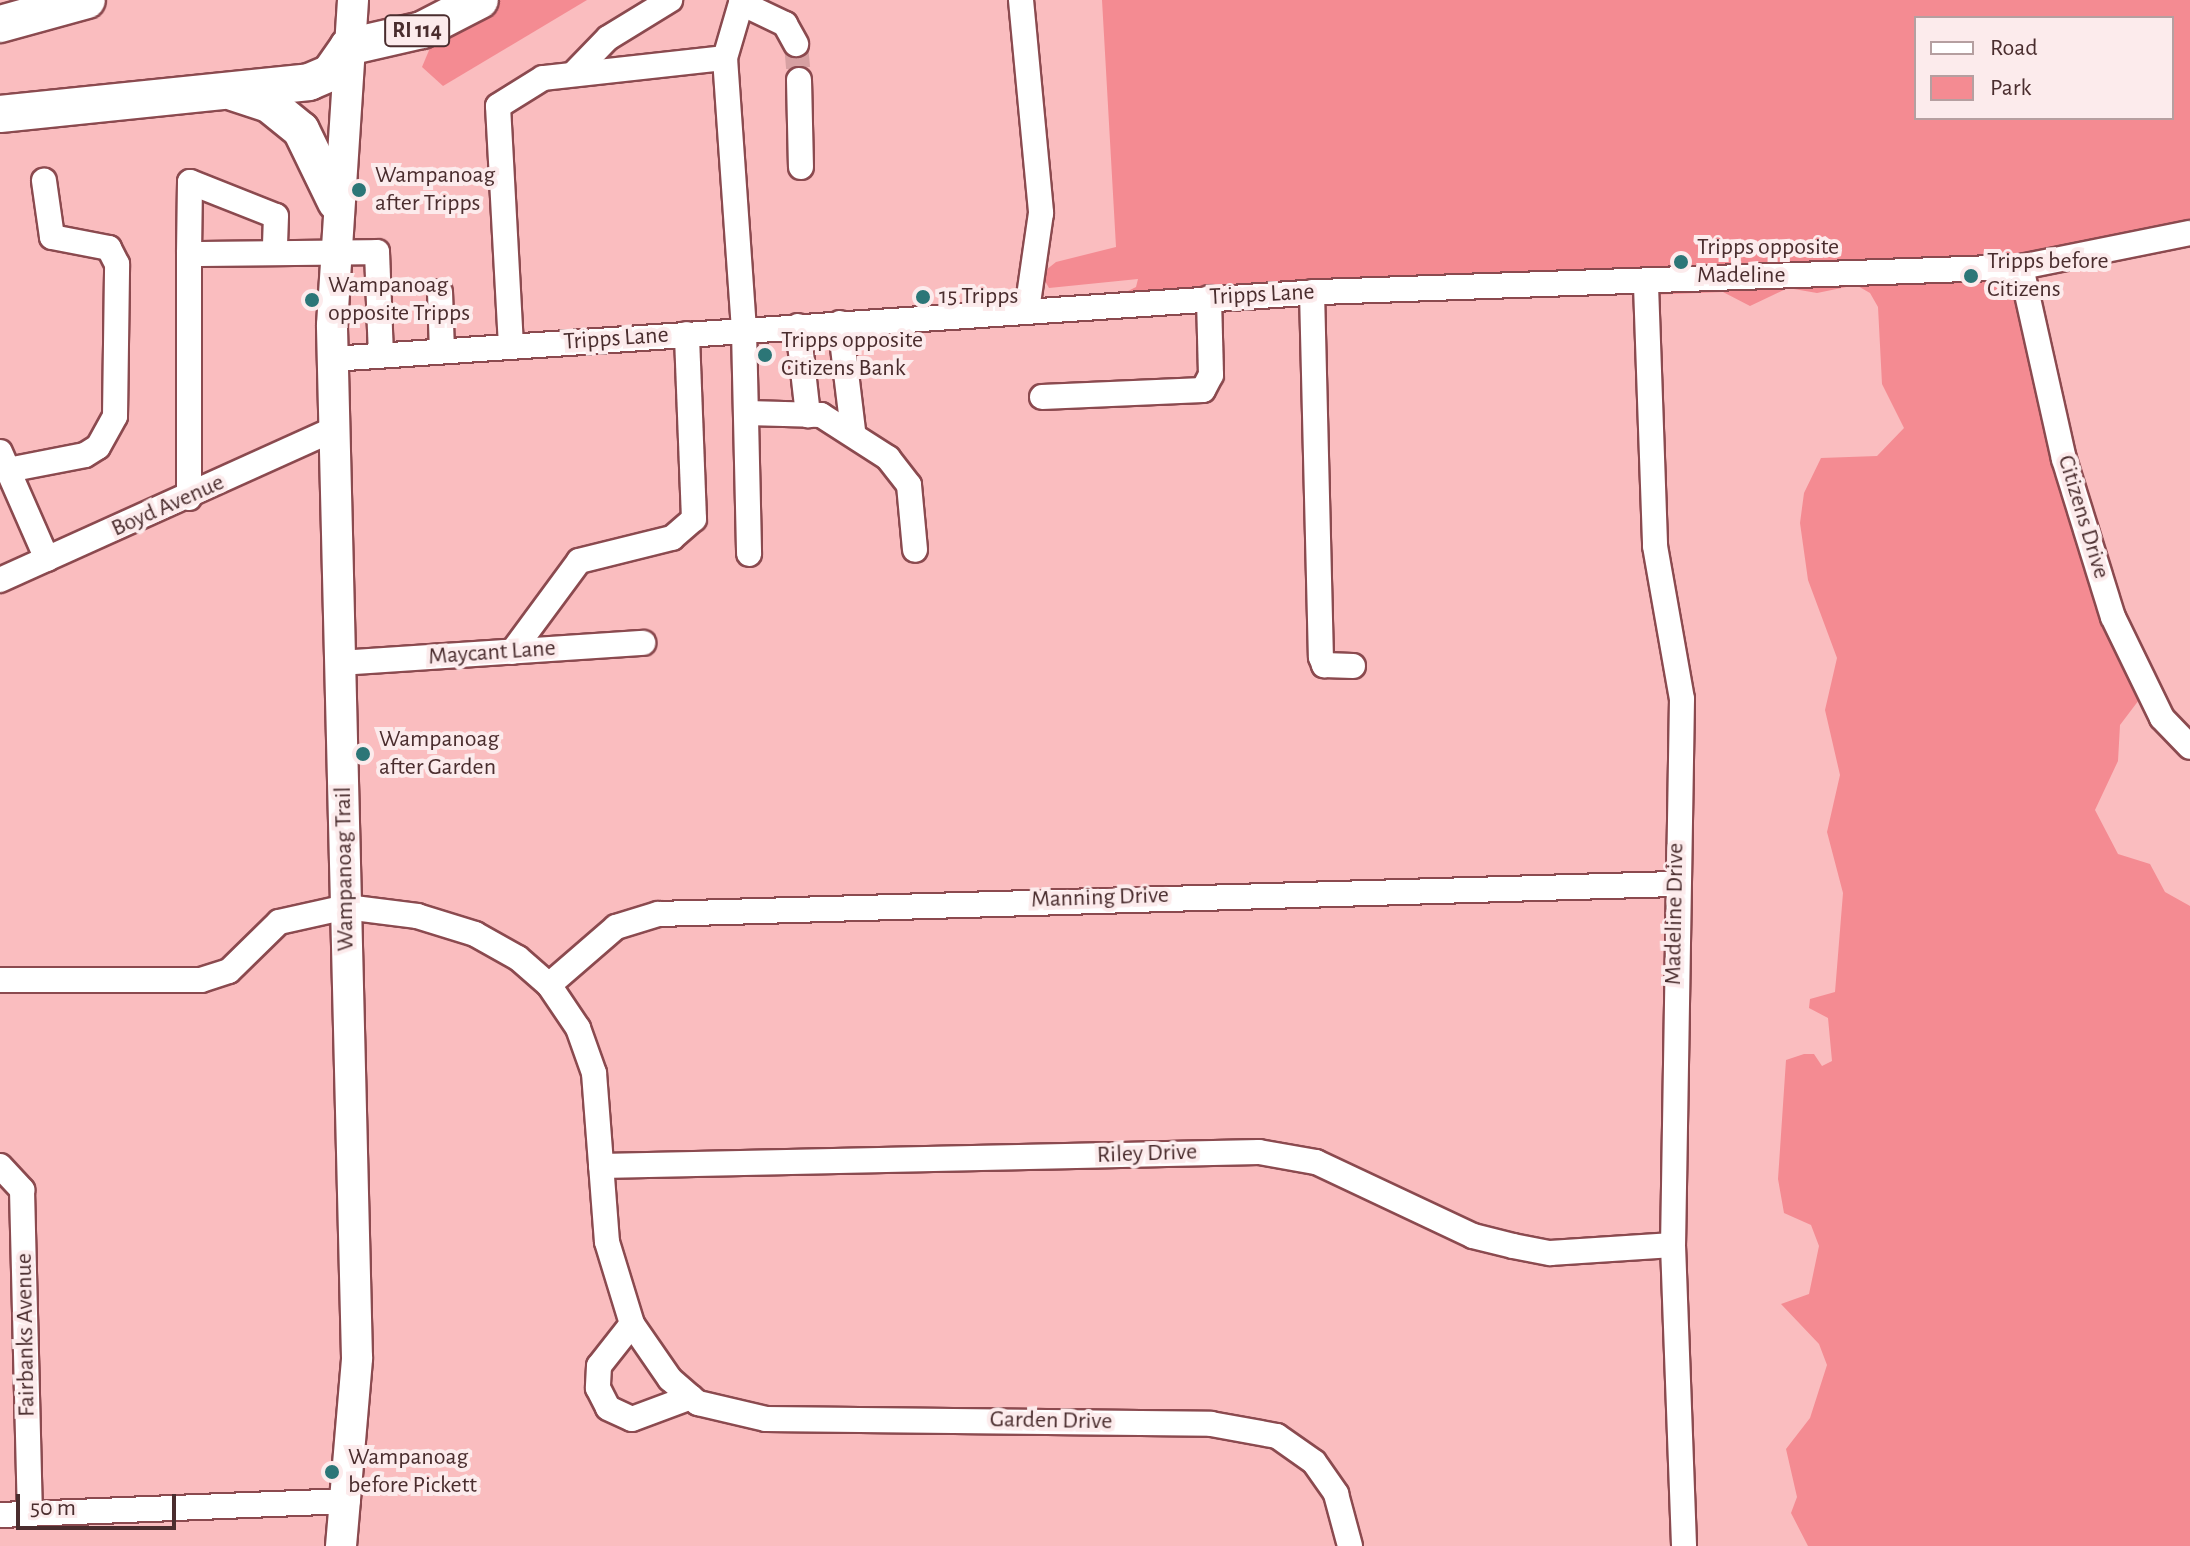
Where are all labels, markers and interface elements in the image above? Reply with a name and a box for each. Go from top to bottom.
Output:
road number: RI 114 [383,13,451,49]
legend [1914,16,2174,120]
text: Road [1990,36,2038,60]
text: Park [1990,76,2031,100]
place label: Wampanoag after Tripps [375,162,495,218]
marker: Wampanoag after Tripps [350,181,368,199]
place label: Tripps opposite Madeline [1697,234,1839,290]
place label: Tripps before Citizens [1987,248,2109,304]
marker: Tripps opposite Madeline [1672,253,1690,271]
marker: Tripps before Citizens [1962,267,1980,285]
place label: Wampanoag opposite Tripps [328,272,470,328]
street label: Tripps Lane [1209,278,1315,312]
place label: 15 Tripps [939,283,1018,311]
marker: 15 Tripps [914,288,932,306]
marker: Wampanoag opposite Tripps [303,291,321,309]
street label: Tripps Lane [562,321,670,357]
place label: Tripps opposite Citizens Bank [781,327,923,383]
marker: Tripps opposite Citizens Bank [756,346,774,364]
street label: Citizens Drive [2051,452,2115,582]
street label: Boyd Avenue [107,468,229,544]
street label: Maycant Lane [427,634,557,672]
place label: Wampanoag after Garden [379,726,499,782]
marker: Wampanoag after Garden [354,745,372,763]
street label: Wampanoag Trail [329,786,361,952]
street label: Madeline Drive [1659,843,1691,985]
street label: Manning Drive [1031,881,1169,915]
street label: Riley Drive [1096,1138,1198,1170]
street label: Fairbanks Avenue [10,1253,42,1417]
street label: Garden Drive [990,1406,1112,1436]
place label: Wampanoag before Pickett [348,1444,477,1500]
marker: Wampanoag before Pickett [323,1463,341,1481]
scale bar [20,1478,180,1528]
text: 50 m [30,1496,76,1520]

